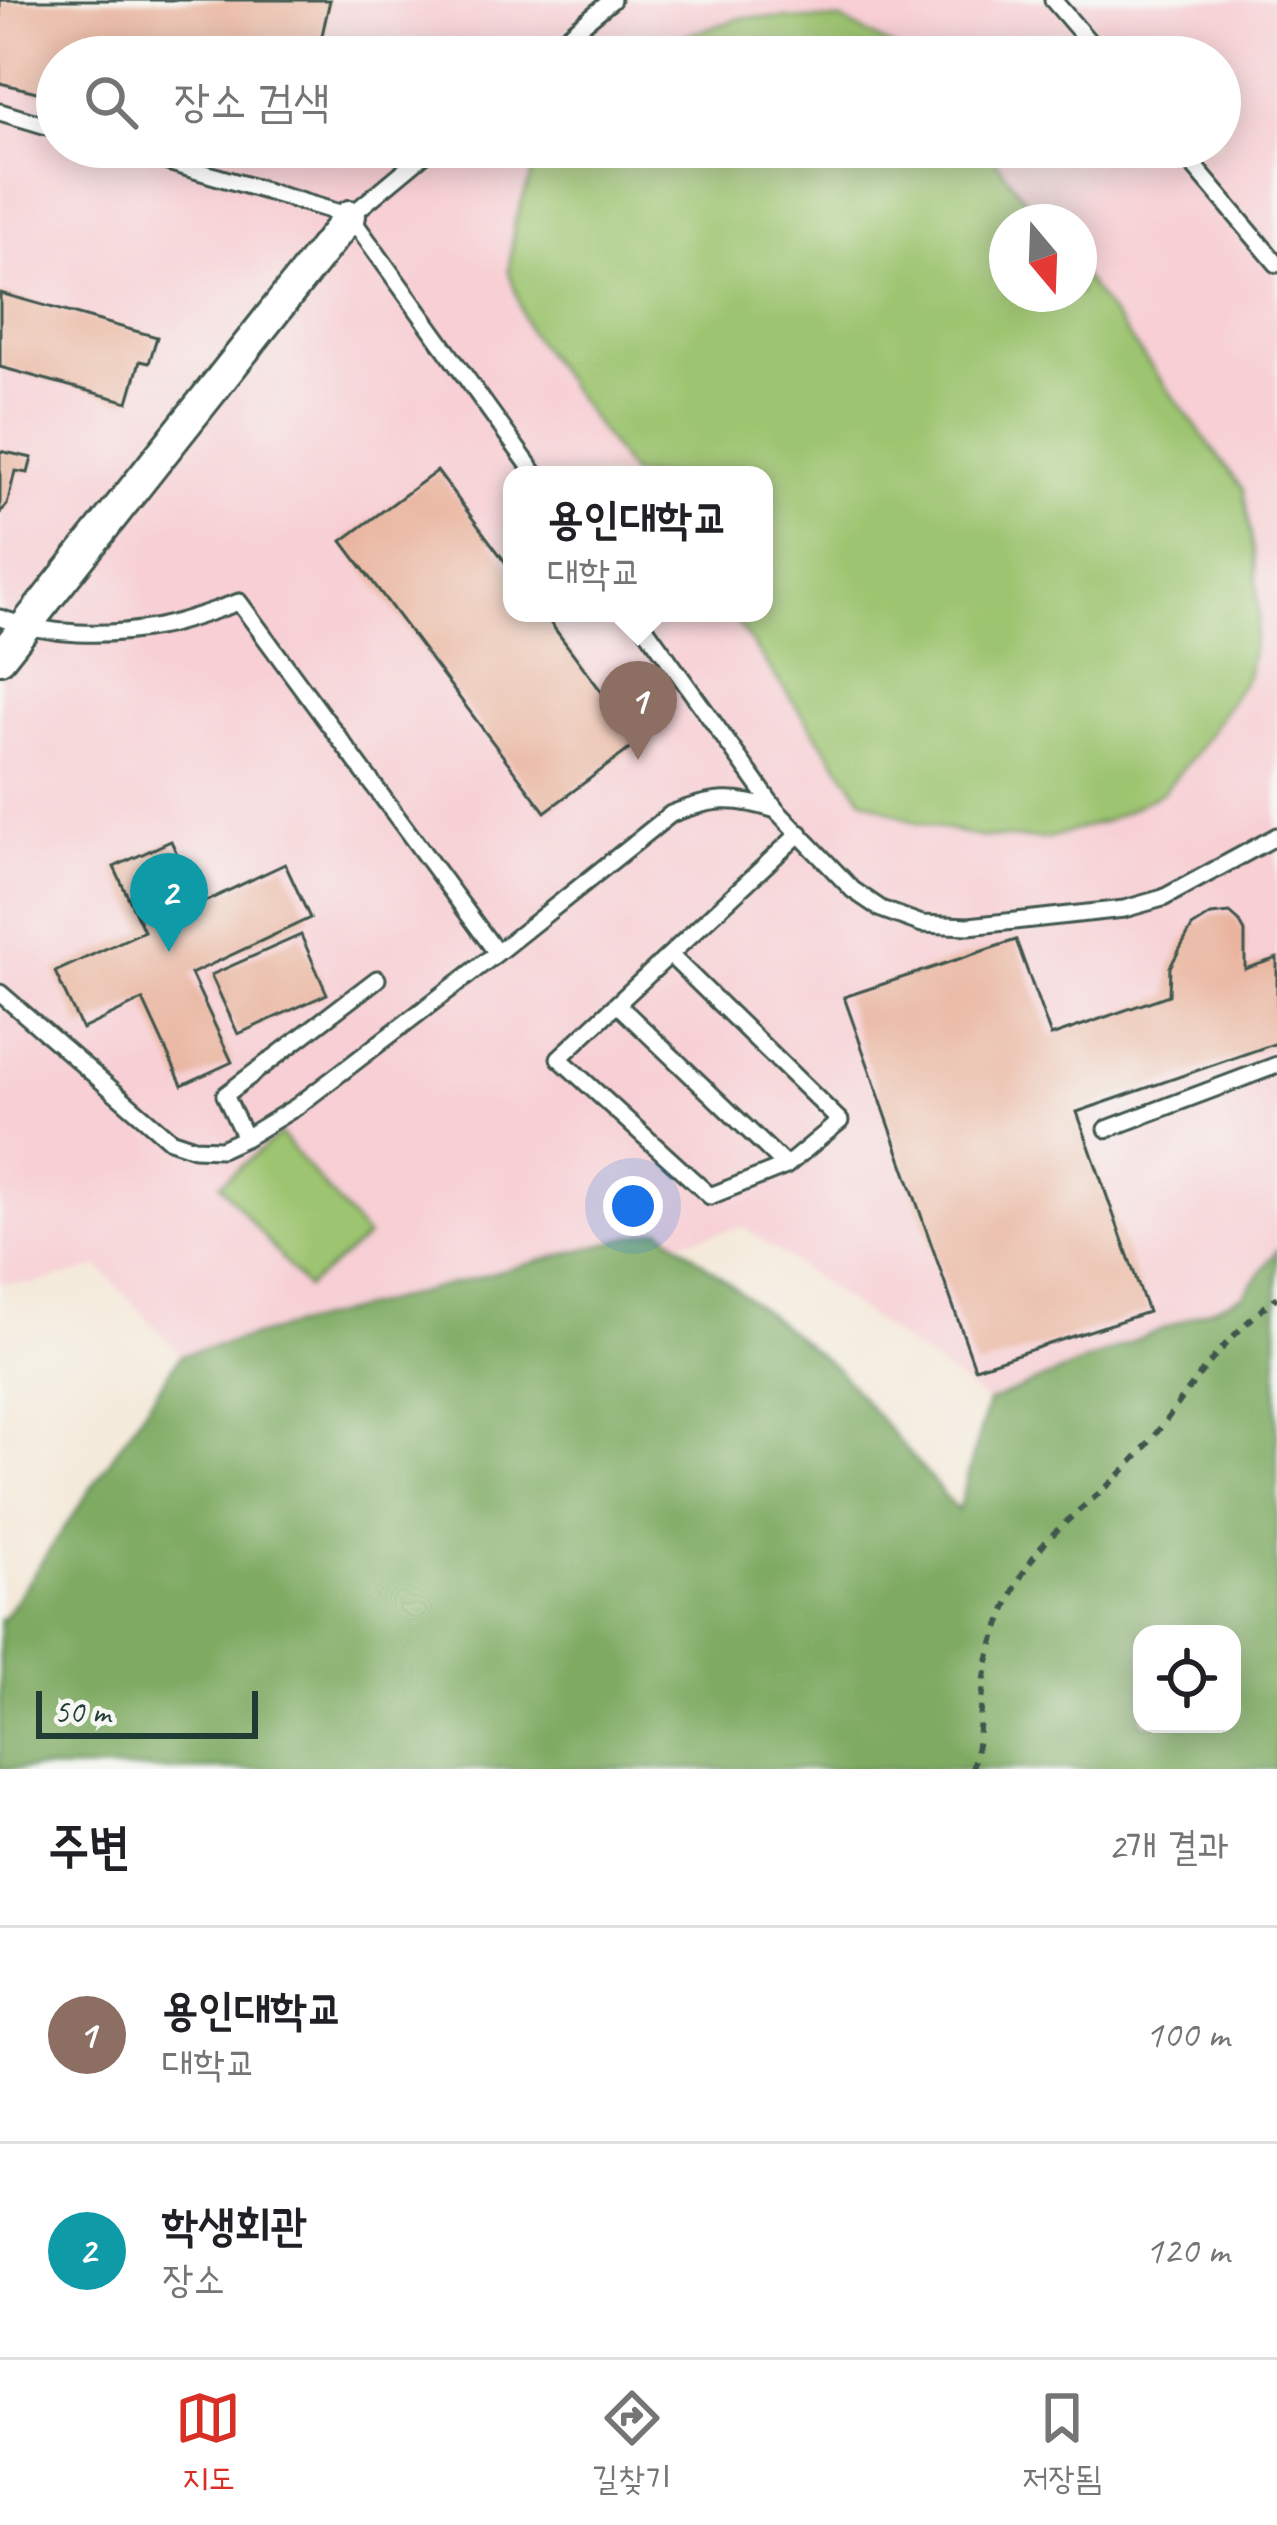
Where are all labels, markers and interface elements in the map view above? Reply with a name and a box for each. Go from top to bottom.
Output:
search box [36,36,1241,168]
icon: search [78,69,144,135]
text: 장소 검색 [174,73,330,130]
north arrow [989,204,1097,312]
popup [503,466,773,622]
text: 용인대학교 [547,490,729,547]
text: 대학교 [547,548,642,597]
pin: 1 [599,661,677,760]
pin: 2 [130,853,208,952]
your location [603,1176,663,1236]
map controls [1133,1625,1241,1733]
button: locate [1133,1625,1241,1733]
scale bar [36,1685,258,1738]
text: 50 m [54,1691,110,1733]
text: 주변 [48,1814,130,1878]
text: 2개 결과 [1108,1822,1229,1871]
text: 용인대학교 [162,1981,343,2038]
text: 1 [78,2010,96,2059]
text: 100 m [1145,2010,1229,2059]
text: 대학교 [162,2039,256,2088]
text: 학생회관 [162,2197,307,2254]
text: 2 [78,2226,96,2275]
text: 120 m [1145,2226,1229,2275]
text: 장소 [162,2255,225,2304]
tab: 지도 [175,2385,241,2500]
tab: 길찾기 [592,2385,671,2500]
tab: 저장됨 [1022,2385,1102,2500]

